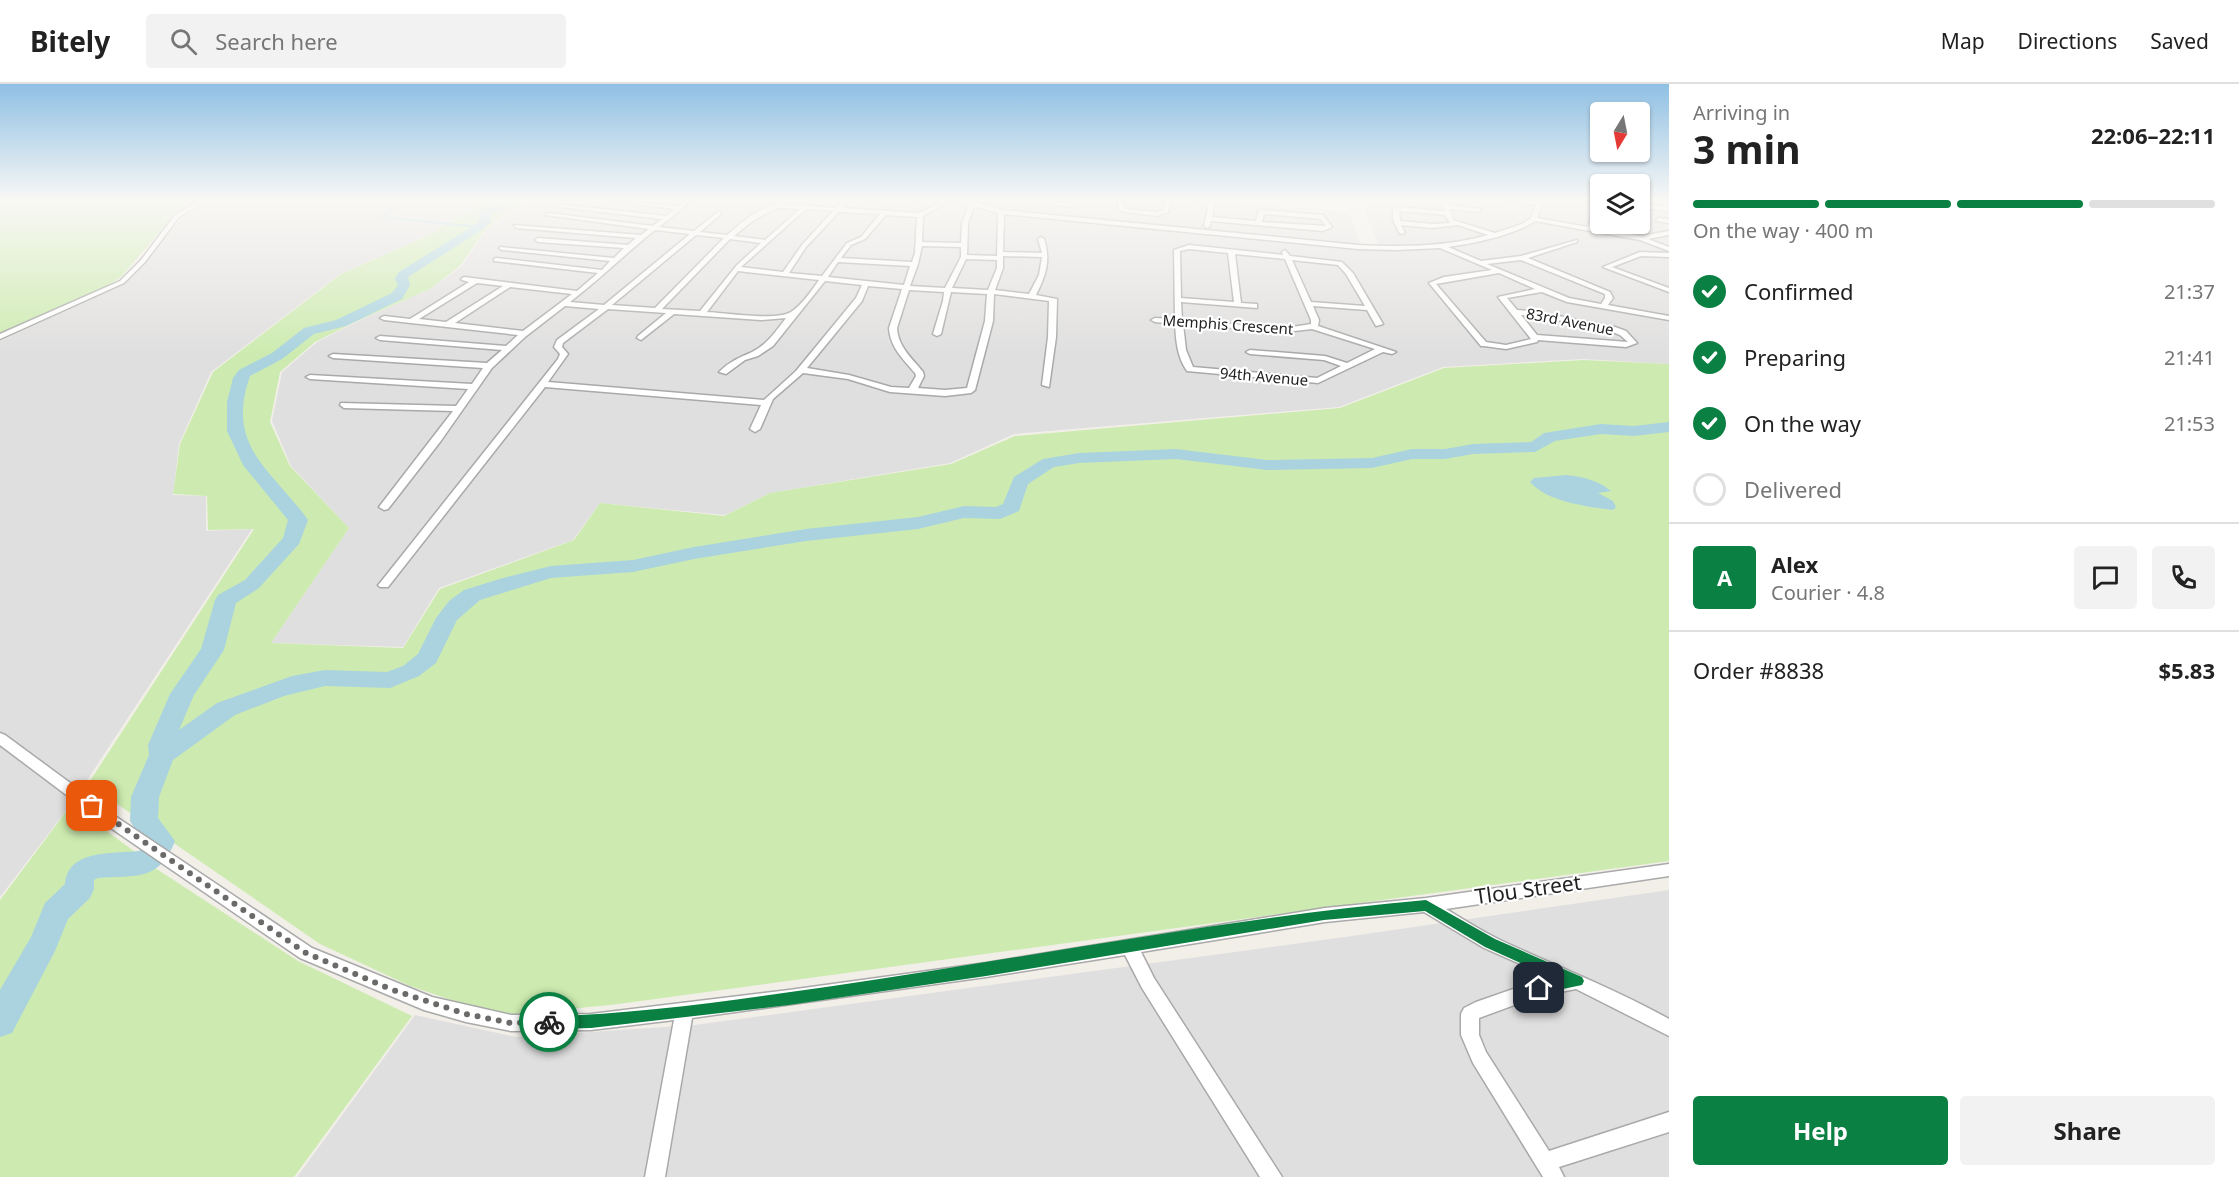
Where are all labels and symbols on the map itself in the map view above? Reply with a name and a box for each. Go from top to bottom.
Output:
north arrow [1590,102,1650,162]
street label: 83rd Avenue [1525,303,1616,339]
street label: Memphis Crescent [1162,309,1295,339]
street label: 94th Avenue [1219,362,1309,390]
pin [66,780,117,831]
street label: Tlou Street [1473,868,1583,910]
pin [1513,962,1564,1013]
courier [519,992,579,1052]

